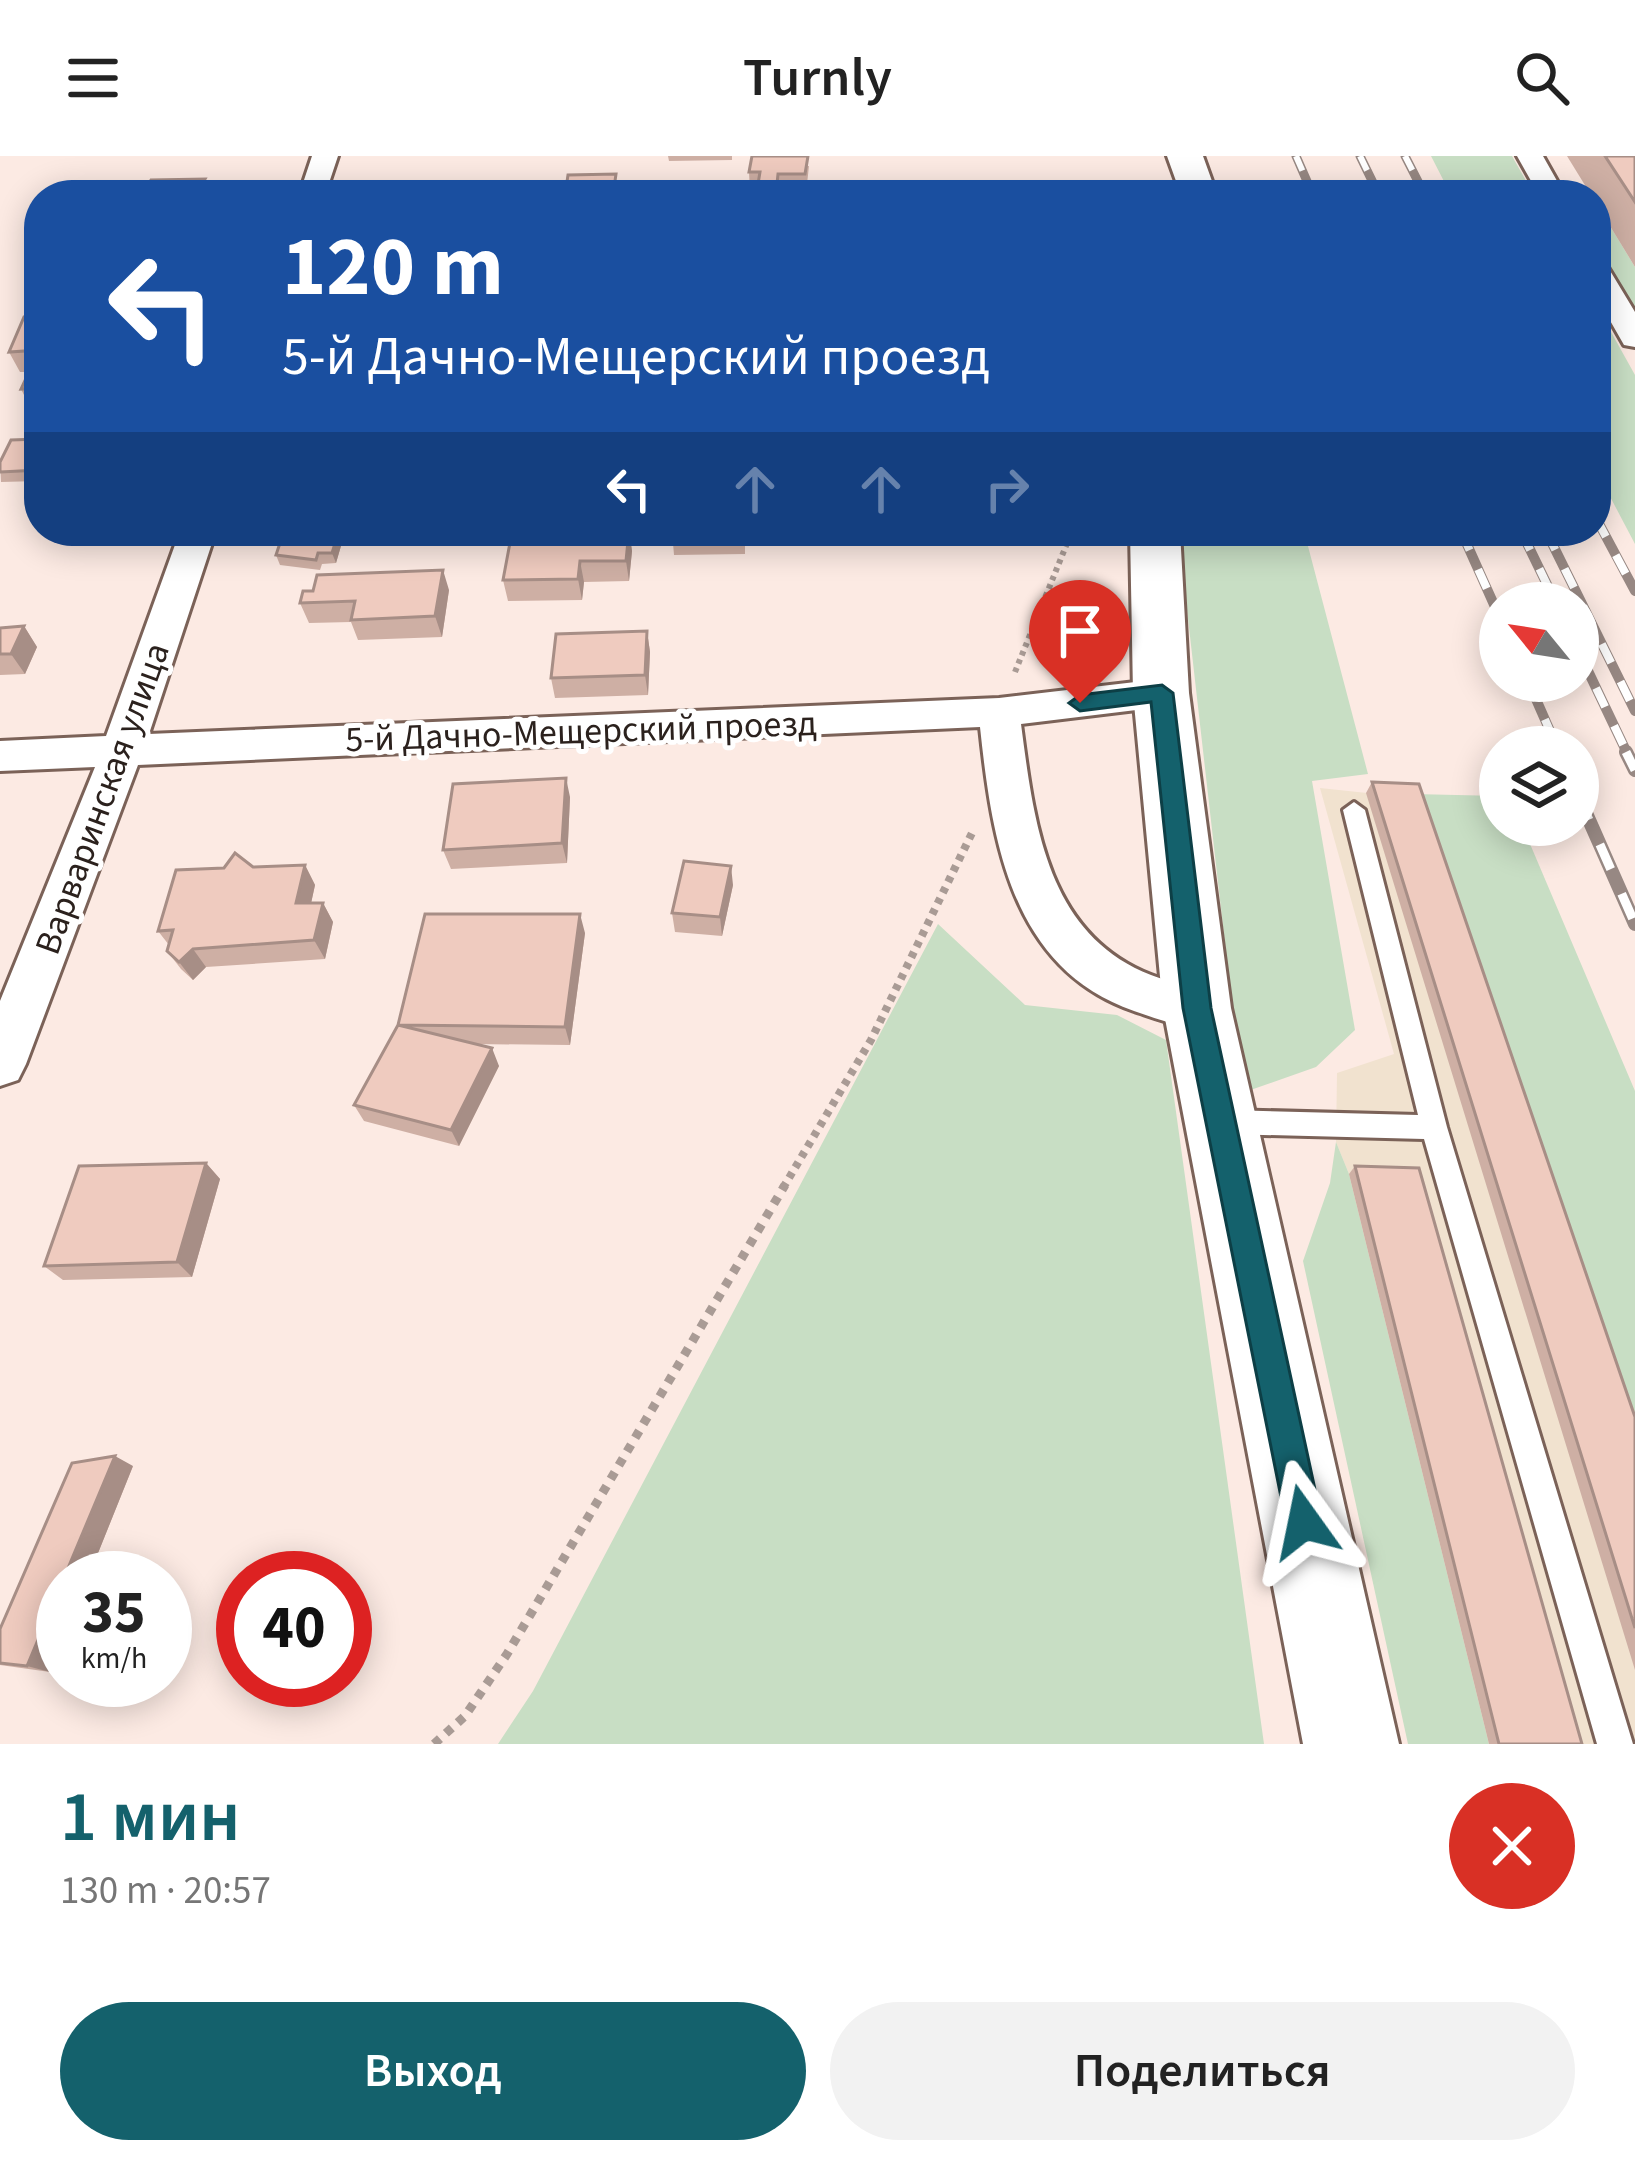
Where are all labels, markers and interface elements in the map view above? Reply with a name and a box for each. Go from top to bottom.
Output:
text: Turnly [743,40,892,117]
icon: menu [60,45,126,111]
icon: search [1509,45,1575,111]
text: 120 m [282,208,504,328]
icon: left [84,228,240,384]
text: 5-й Дачно-Мещерский проезд [282,319,990,396]
icon: left [596,456,662,522]
icon: ahead [722,456,788,522]
icon: ahead [848,456,914,522]
icon: right [974,456,1040,522]
pin [1029,580,1131,703]
north arrow [1479,582,1599,702]
map controls [1479,582,1599,846]
icon: arrive [1047,598,1113,664]
street label: Варваринская улица [22,635,183,962]
street label: 5-й Дачно-Мещерский проезд [344,698,818,765]
button: layers [1479,726,1599,846]
position arrow [1241,1459,1367,1585]
speed limit sign: 40 [216,1551,372,1707]
text: 35 [82,1571,146,1656]
text: km/h [81,1637,147,1680]
text: 1 мин [60,1766,240,1869]
button: close [1449,1783,1575,1909]
text: 130 m · 20:57 [60,1863,271,1919]
button: Выход [60,2002,806,2140]
button: Поделиться [830,2002,1575,2140]

